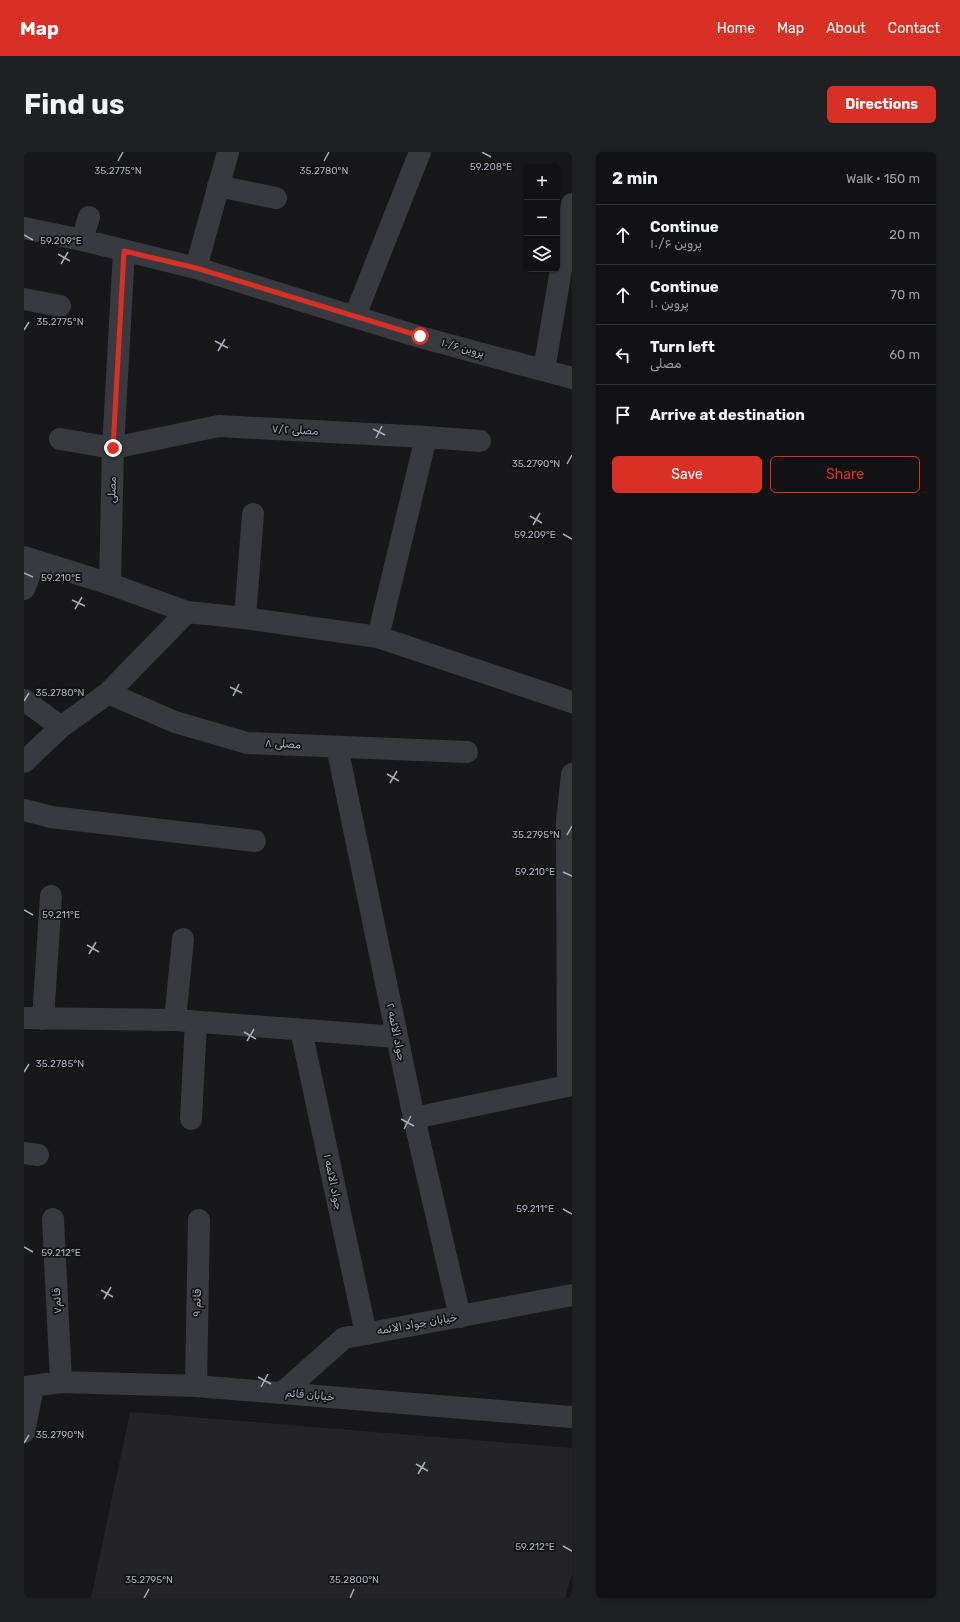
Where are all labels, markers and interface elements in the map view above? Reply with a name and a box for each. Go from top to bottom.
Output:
text: Map [20,17,59,40]
text: Home [717,20,755,37]
text: Map [777,20,804,37]
text: About [826,20,866,37]
text: Contact [888,20,940,37]
button: Directions [827,86,936,123]
text: Find us [24,88,124,121]
text: 59.208°E [470,161,512,173]
map controls [524,164,560,272]
button: + [524,164,560,200]
text: 35.2775°N [94,165,142,177]
text: 35.2780°N [300,165,349,177]
text: 2 min [612,168,658,188]
text: Walk · 150 m [846,171,920,186]
button: − [524,200,560,236]
text: Continue [650,218,719,236]
icon: ahead [612,224,634,246]
text: 20 m [889,227,920,242]
text: 59.209°E [40,235,82,247]
button: layers [524,236,560,272]
text: پروین ۱۰/۶ [650,236,702,251]
text: Continue [650,278,719,296]
icon: ahead [612,284,634,306]
text: 70 m [890,287,920,302]
text: پروین ۱۰ [650,296,689,311]
text: 35.2775°N [36,316,84,328]
route start [411,327,429,345]
street label: پروین ۱۰/۶ [440,336,486,361]
text: Turn left [650,338,715,356]
icon: left [612,344,634,366]
text: 60 m [889,347,920,362]
text: مصلی [650,356,681,371]
icon: arrive [612,404,634,426]
text: Arrive at destination [650,406,805,424]
street label: مصلی ۷/۲ [271,422,319,438]
route end [104,439,122,457]
button: Save [612,456,762,493]
button: Share [770,456,920,493]
text: 35.2790°N [512,458,560,470]
street label: مصلی [105,477,119,503]
text: 59.209°E [514,529,556,541]
text: 59.210°E [41,572,81,584]
text: 35.2780°N [36,687,85,699]
street label: مصلی ۸ [265,737,301,751]
text: 35.2795°N [512,829,560,841]
text: 59.210°E [515,866,555,878]
text: 59.211°E [42,909,80,921]
street label: جواد الائمه ۲ [383,1002,409,1063]
text: 35.2785°N [36,1058,84,1070]
street label: جواد الائمه ۱ [320,1153,345,1212]
text: 59.211°E [516,1203,554,1215]
text: 59.212°E [41,1247,81,1259]
street label: قائم۷ [50,1288,65,1314]
street label: قائم ۹ [190,1289,205,1317]
street label: خیابان جواد الائمه [376,1310,459,1338]
street label: خیابان قائم [285,1386,336,1405]
text: 35.2790°N [36,1429,84,1441]
text: 59.212°E [515,1541,555,1553]
text: 35.2795°N [125,1574,173,1586]
text: 35.2800°N [329,1574,379,1586]

